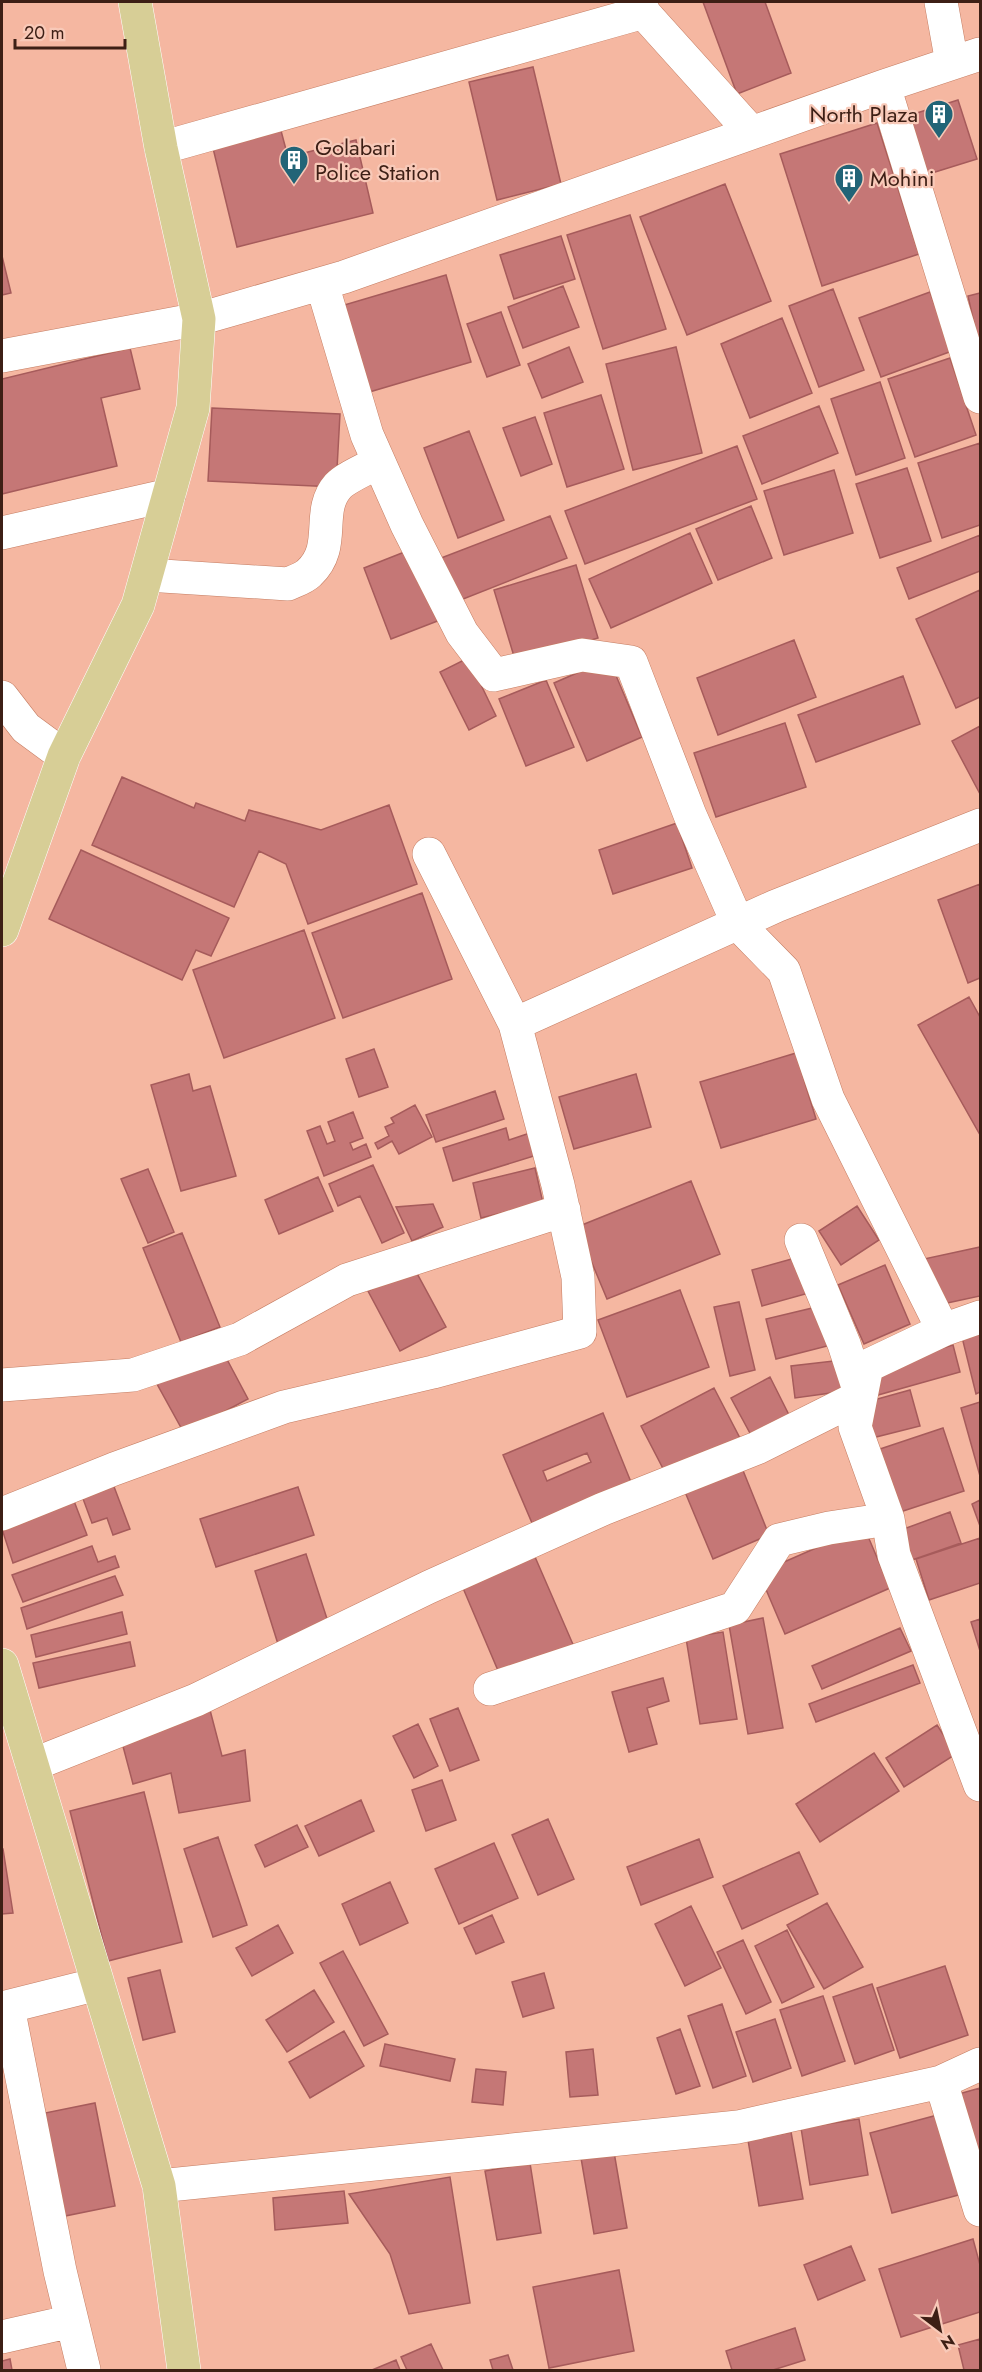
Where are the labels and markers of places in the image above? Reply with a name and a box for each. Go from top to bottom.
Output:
place label: North Plaza [810,98,918,130]
building icon: North Plaza [923,98,955,140]
place label: Golabari Police Station [315,131,440,188]
building icon: Golabari Police Station [278,144,310,186]
building icon: Mohini [833,162,865,204]
place label: Mohini [870,162,934,194]

